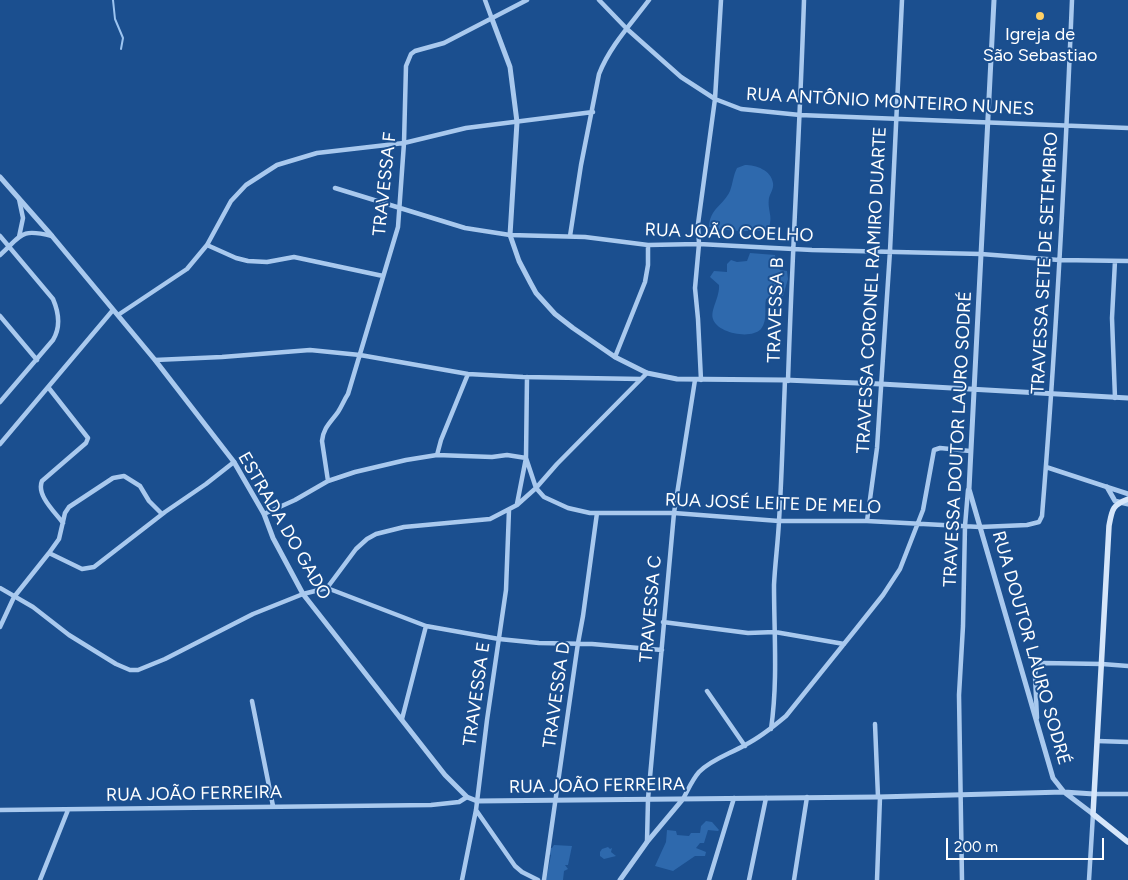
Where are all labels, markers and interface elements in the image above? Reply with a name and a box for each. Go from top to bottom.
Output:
marker: Igreja de São Sebastiao [1034,10,1046,22]
place label: Igreja de São Sebastiao [983,24,1097,66]
street label: RUA ANTÔNIO MONTEIRO NUNES [745,84,1035,120]
street label: TRAVESSA CORONEL RAMIRO DUARTE [853,126,891,454]
street label: TRAVESSA F [369,131,401,237]
street label: TRAVESSA SETE DE SETEMBRO [1027,131,1063,395]
street label: RUA JOÃO COELHO [644,219,814,247]
street label: TRAVESSA B [763,257,789,363]
street label: TRAVESSA DOUTOR LAURO SODRÉ [939,290,977,588]
street label: ESTRADA DO GADO [233,448,335,604]
street label: RUA JOSÉ LEITE DE MELO [665,489,881,519]
street label: RUA DOUTOR LAURO SODRÉ [987,528,1075,768]
street label: TRAVESSA C [636,555,666,663]
street label: TRAVESSA E [459,640,495,748]
street label: TRAVESSA D [539,641,575,749]
street label: RUA JOÃO FERREIRA [509,774,685,798]
street label: RUA JOÃO FERREIRA [106,782,282,806]
scale bar [948,828,1106,860]
text: 200 m [954,838,998,856]

